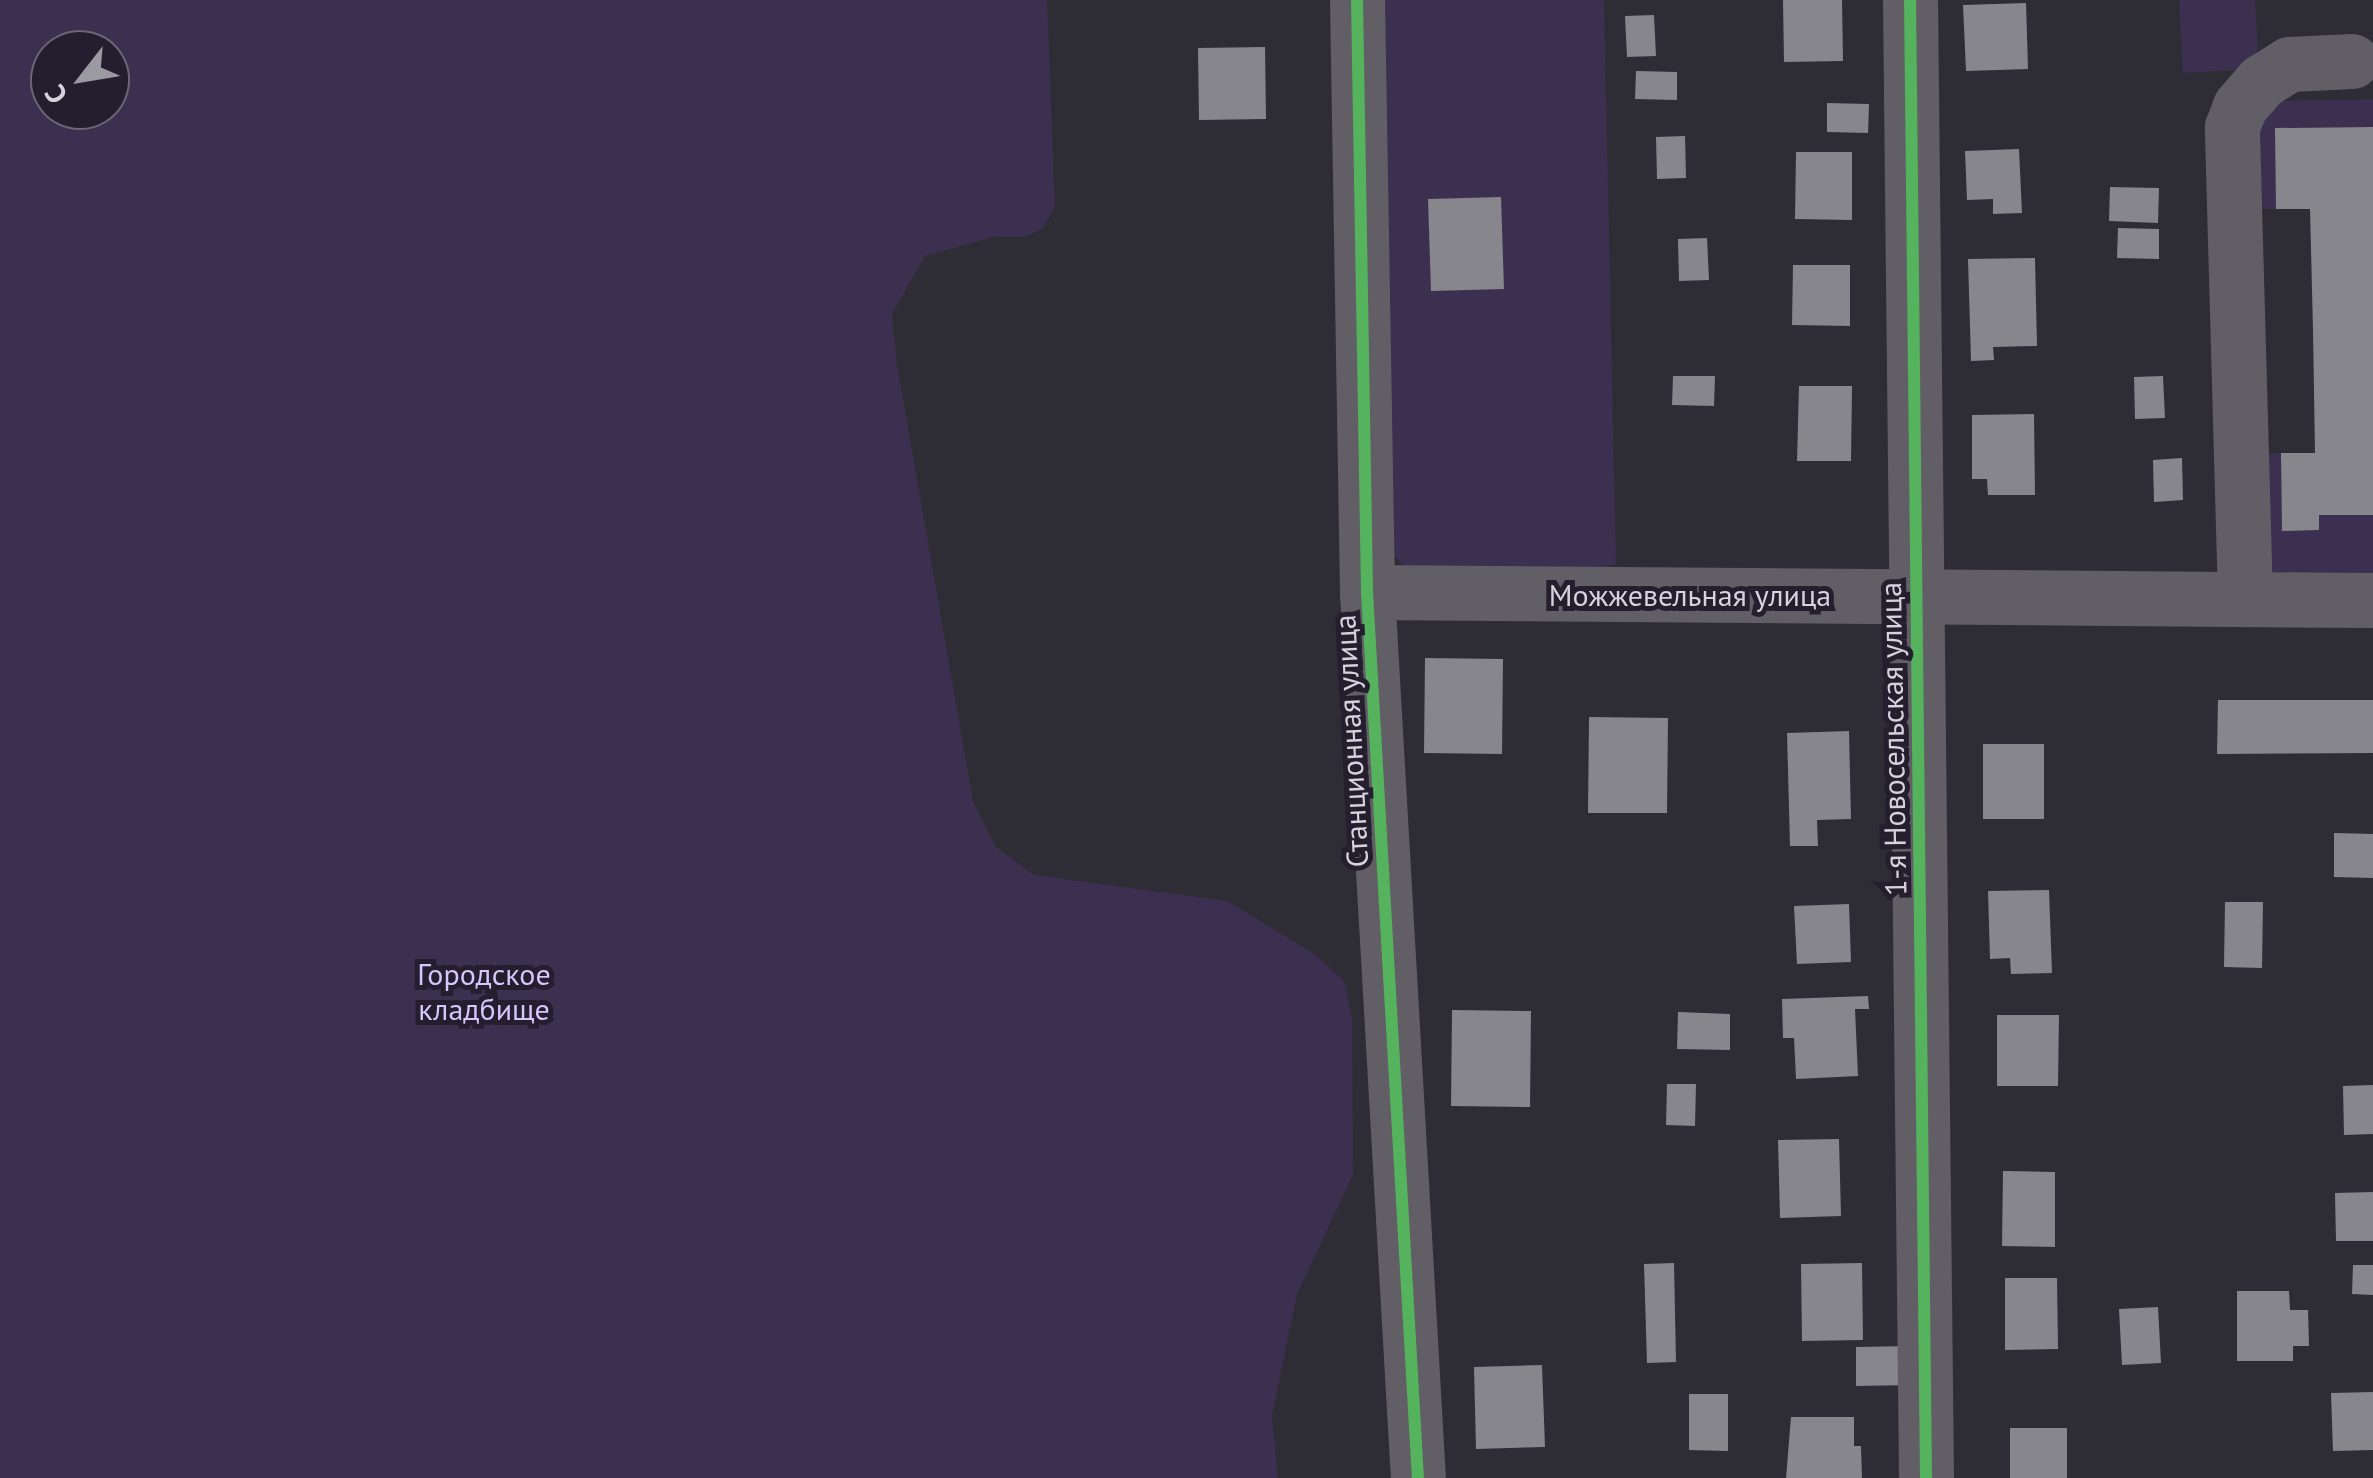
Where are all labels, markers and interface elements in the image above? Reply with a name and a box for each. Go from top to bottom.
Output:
north arrow [30,30,130,130]
text: С [36,78,75,111]
street label: Можжевельная улица [1549,577,1831,613]
street label: 1-я Новосельская улица [1872,582,1914,896]
street label: Станционная улица [1326,614,1376,868]
park label: Городское кладбище [417,956,551,1026]

